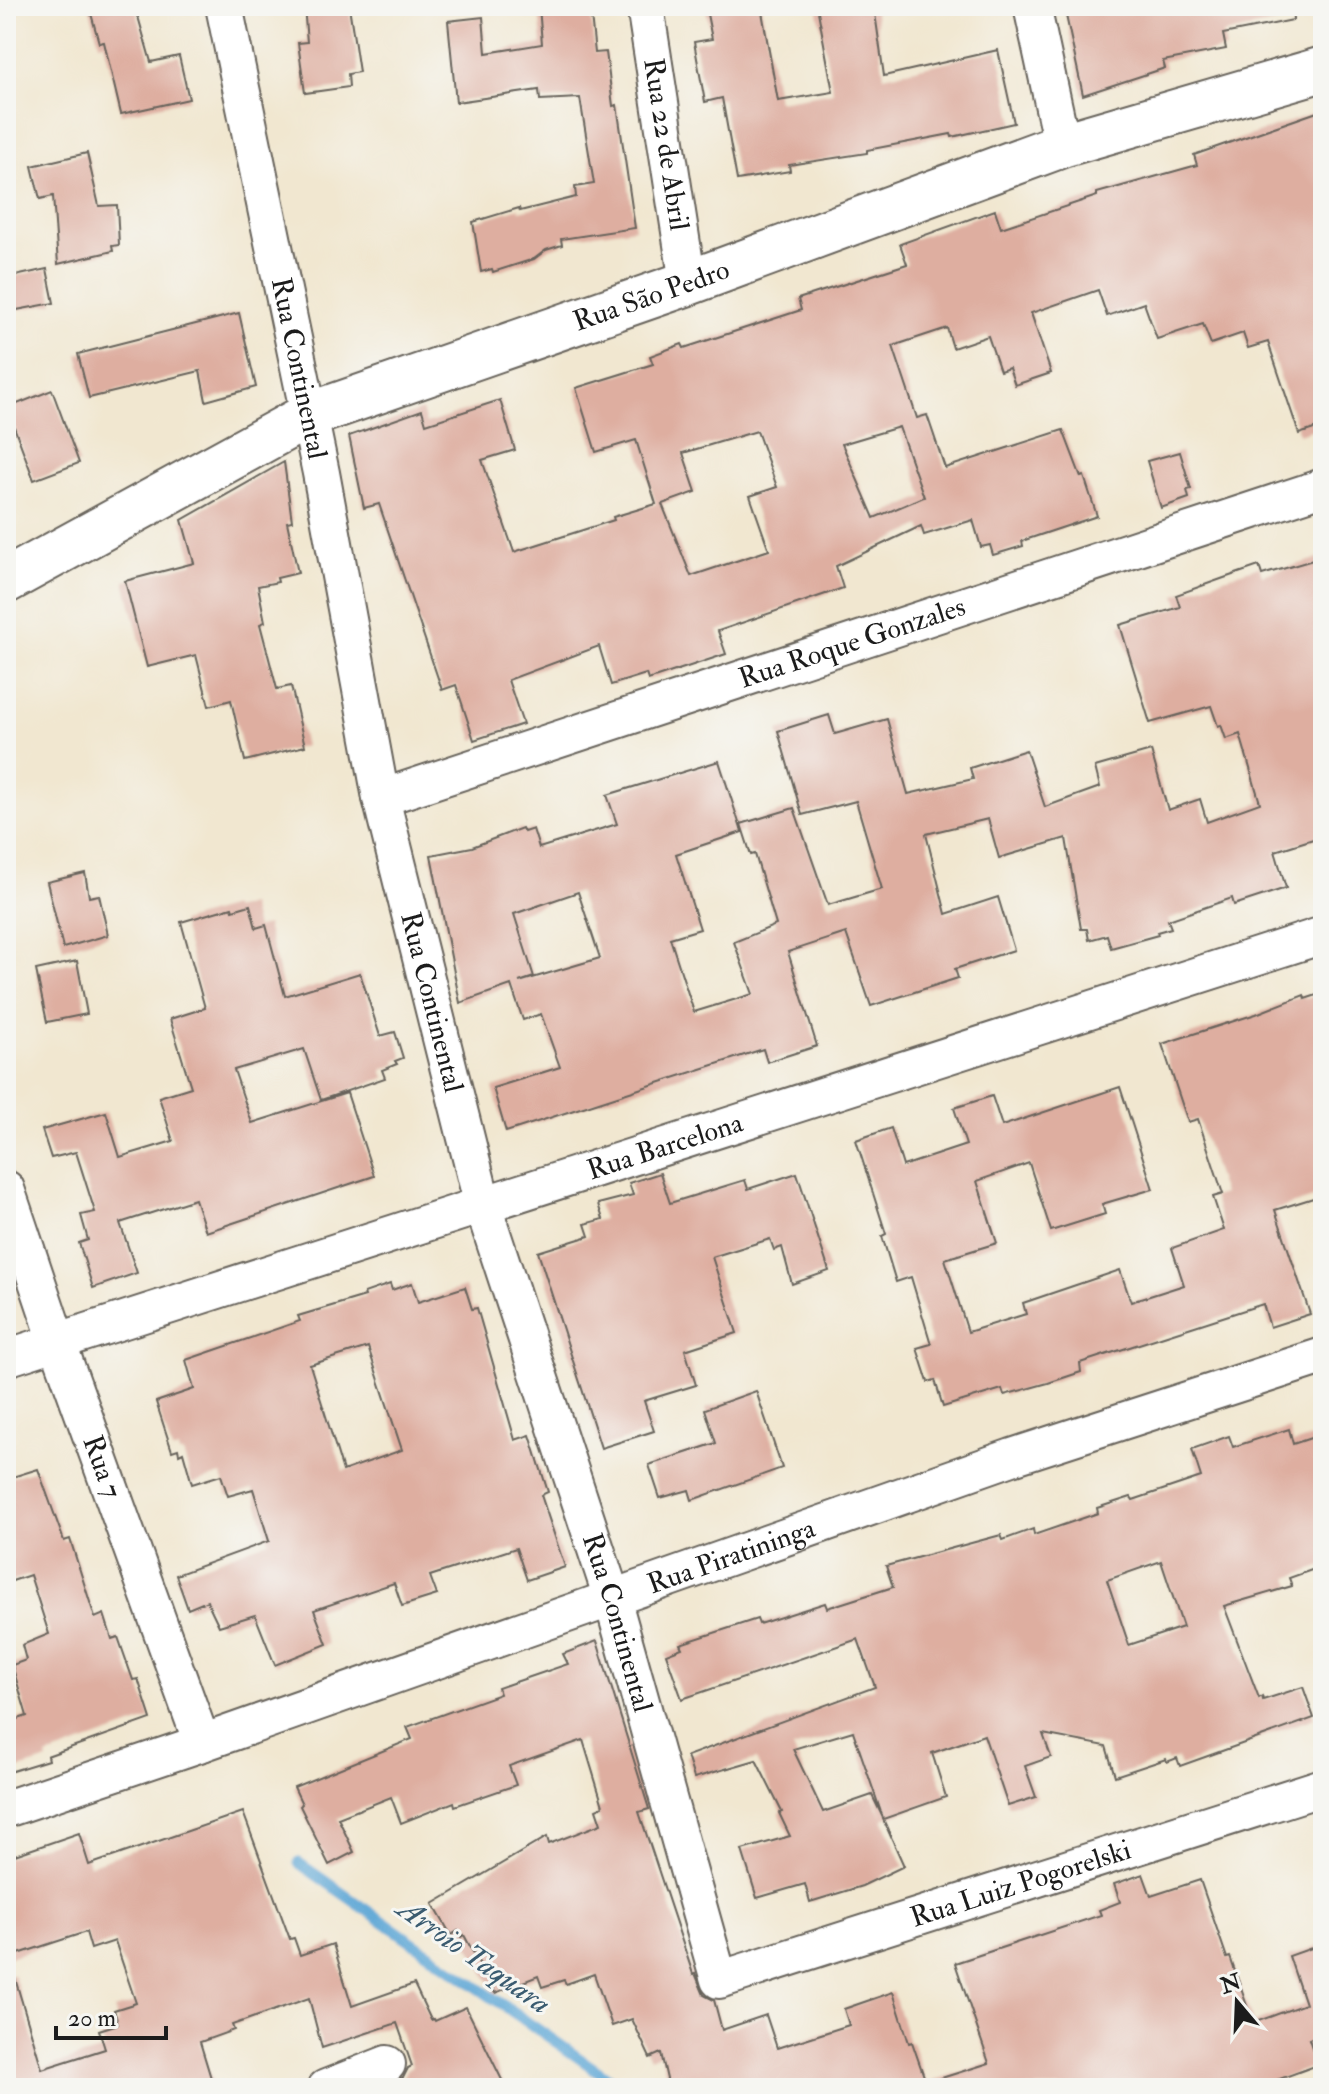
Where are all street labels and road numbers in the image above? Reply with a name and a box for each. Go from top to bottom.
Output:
street label: Rua 22 de Abril [636,56,697,233]
street label: Rua São Pedro [569,252,734,339]
street label: Rua Continental [263,274,335,462]
street label: Rua Roque Gonzales [734,589,970,696]
street label: Rua Continental [393,908,471,1096]
street label: Rua Barcelona [583,1105,747,1188]
street label: Rua 7 [75,1430,130,1503]
street label: Rua Piratininga [643,1510,820,1602]
street label: Rua Continental [574,1529,661,1716]
street label: Rua Luiz Pogorelski [906,1832,1135,1935]

